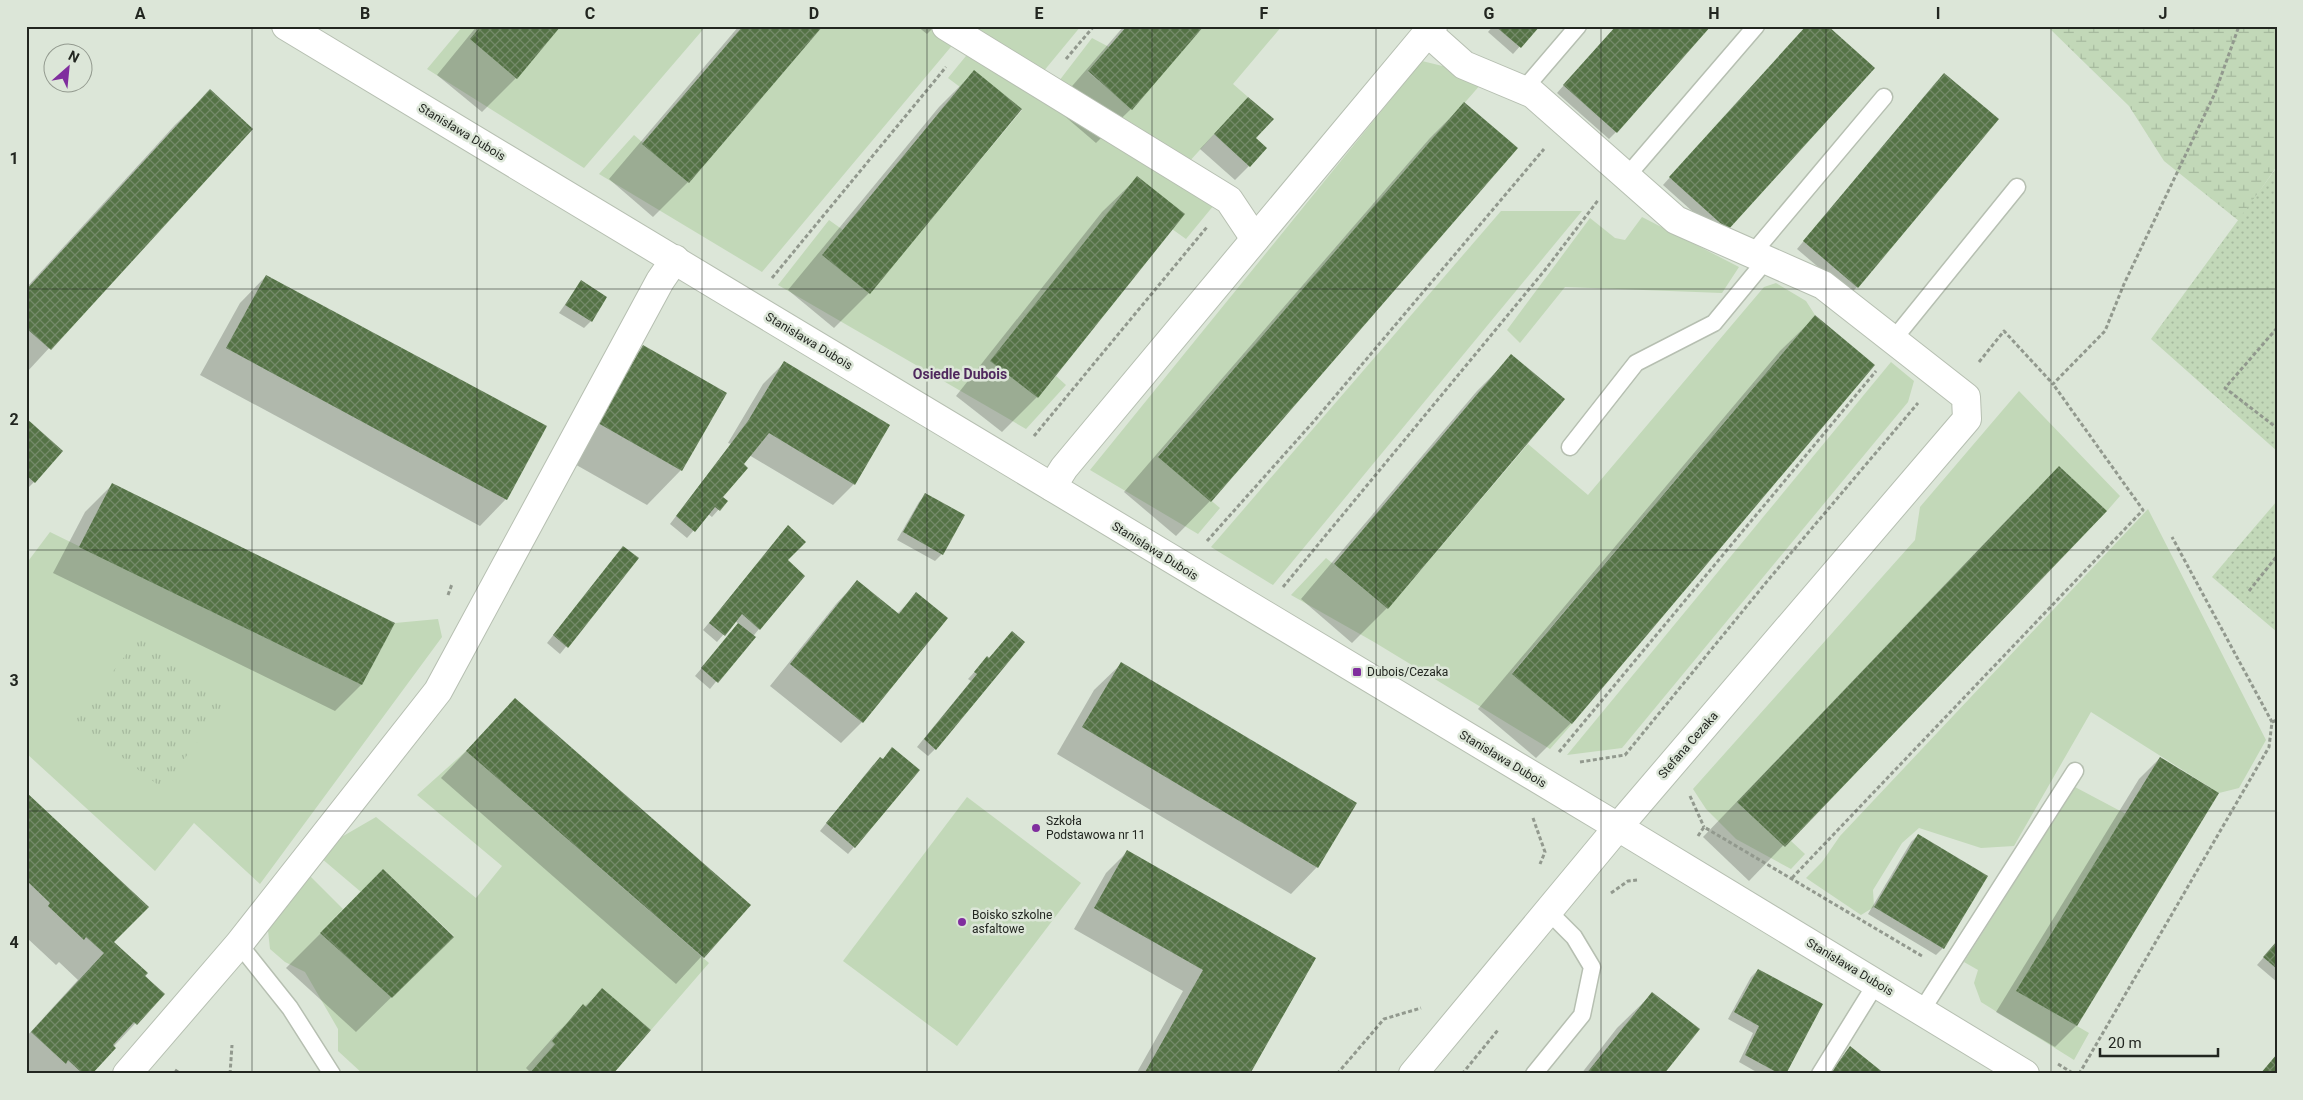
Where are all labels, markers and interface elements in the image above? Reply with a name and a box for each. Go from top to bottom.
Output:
text: A [135,4,146,23]
text: B [360,4,370,23]
text: C [585,4,595,23]
text: D [809,4,819,23]
text: E [1035,4,1044,23]
text: F [1260,4,1269,23]
text: G [1484,4,1495,23]
text: H [1708,4,1720,23]
text: I [1936,4,1940,23]
text: J [2159,4,2167,23]
north arrow [42,42,92,92]
text: N [66,47,82,66]
street label: Stanisława Dubois [416,101,508,163]
text: 1 [9,149,19,168]
street label: Stanisława Dubois [763,310,855,372]
district label: Osiedle Dubois [913,366,1007,382]
text: 2 [9,410,19,429]
street label: Stanisława Dubois [1109,519,1201,583]
place label: Dubois/Cezaka [1367,665,1448,679]
marker: Dubois/Cezaka [1351,666,1363,678]
text: 3 [9,671,19,690]
street label: Stefana Cezaka [1655,709,1721,781]
street label: Stanisława Dubois [1457,728,1549,790]
place label: Szkoła Podstawowa nr 11 [1046,814,1145,842]
marker: Szkoła Podstawowa nr 11 [1030,822,1042,834]
place label: Boisko szkolne asfaltowe [972,908,1052,936]
marker: Boisko szkolne asfaltowe [956,916,968,928]
text: 4 [9,933,19,952]
street label: Stanisława Dubois [1804,936,1896,998]
scale bar [2100,1025,2218,1057]
text: 20 m [2108,1034,2142,1052]

